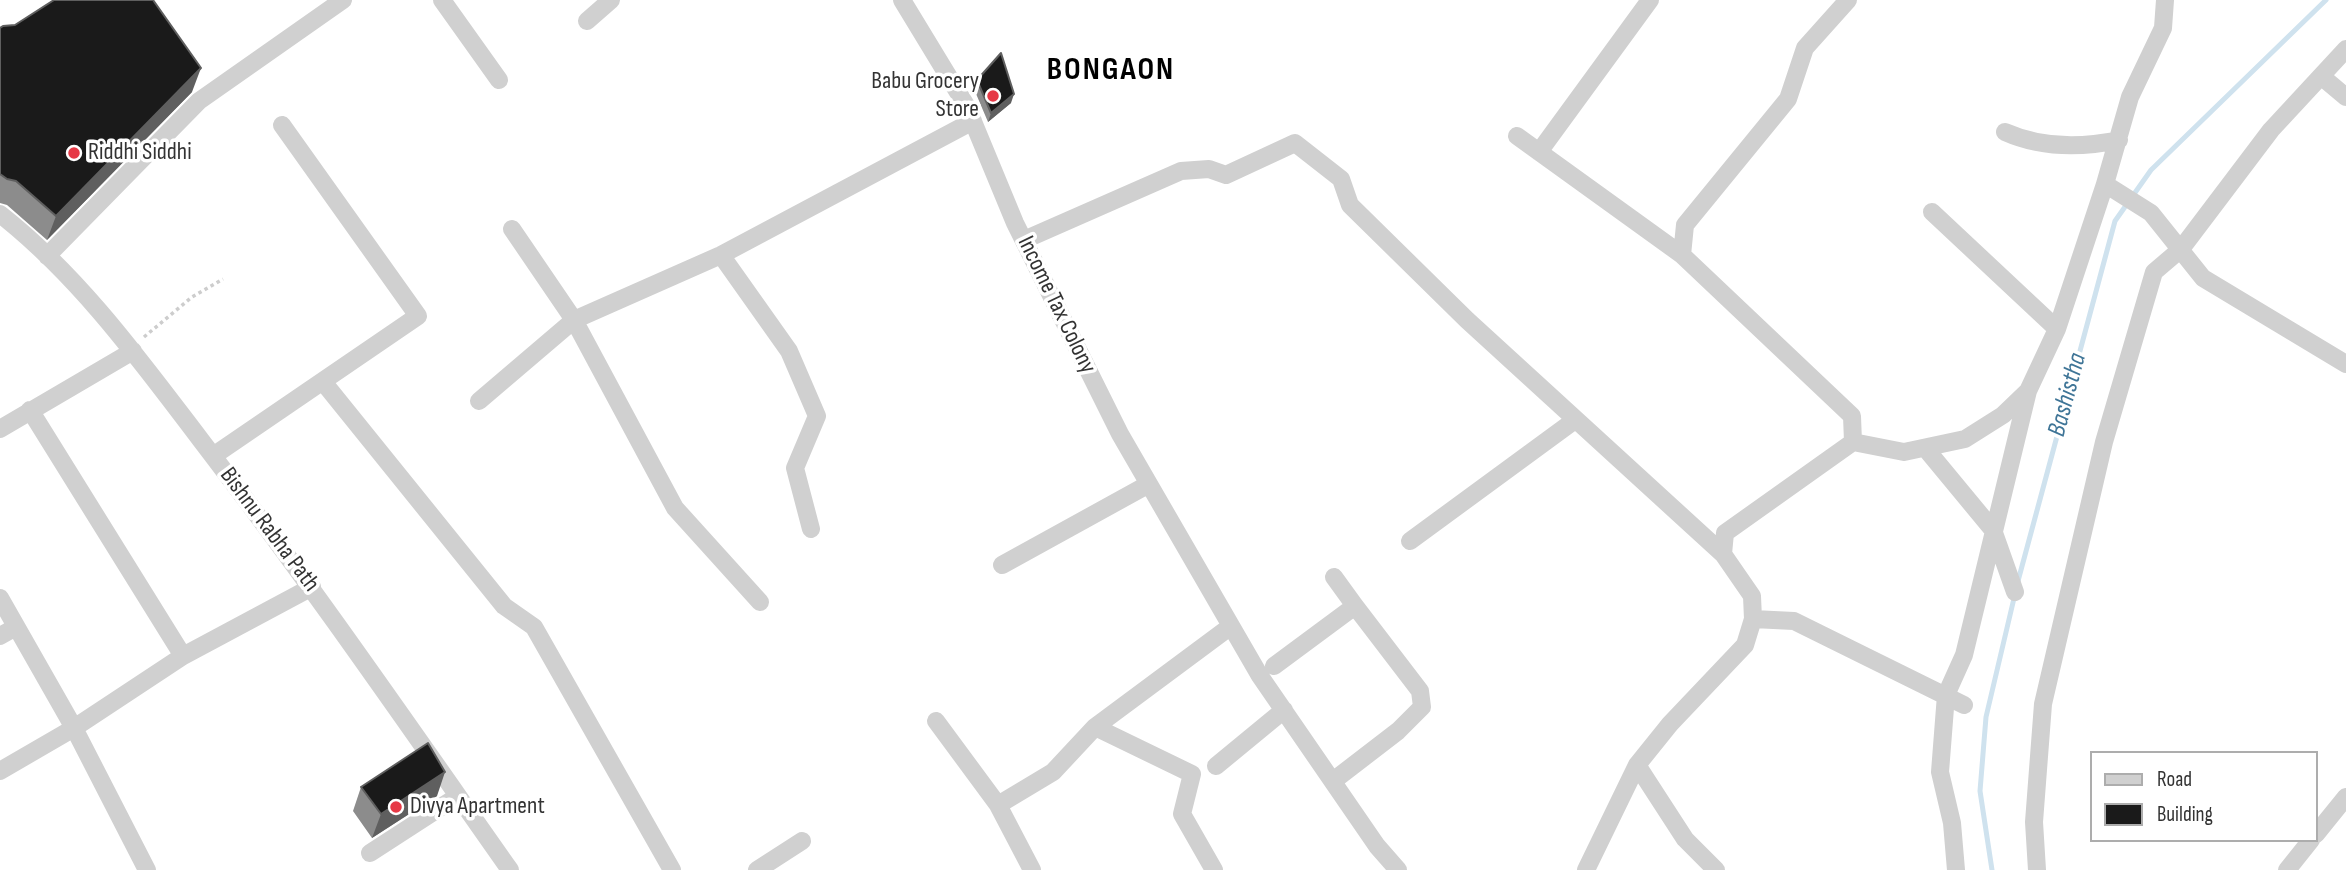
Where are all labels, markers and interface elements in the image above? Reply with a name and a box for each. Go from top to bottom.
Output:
district label: BONGAON [1048,52,1174,90]
place label: Babu Grocery Store [871,68,979,124]
marker: Babu Grocery Store [985,88,1001,104]
place label: Riddhi Siddhi [88,139,192,167]
marker: Riddhi Siddhi [66,145,82,161]
street label: Income Tax Colony [1010,232,1102,378]
water label: Bashistha [2042,350,2094,440]
street label: Bishnu Rabha Path [213,462,325,598]
legend [2090,751,2318,842]
text: Road [2157,767,2192,792]
place label: Divya Apartment [410,793,545,821]
marker: Divya Apartment [388,799,404,815]
text: Building [2157,802,2213,827]

